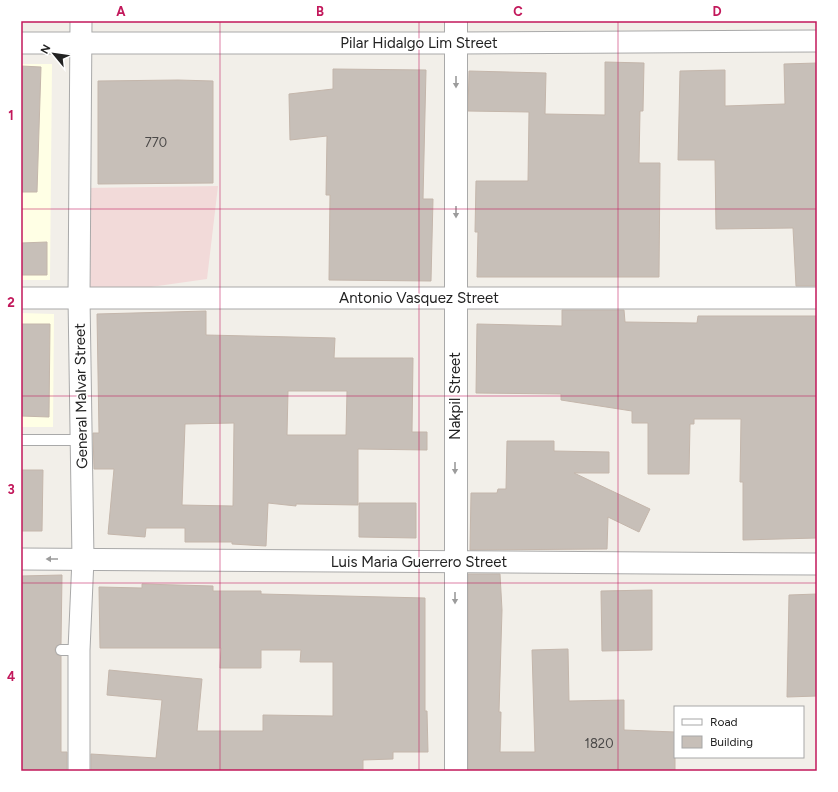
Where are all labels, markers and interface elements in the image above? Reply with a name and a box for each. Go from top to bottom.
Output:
text: A [116,4,126,19]
text: B [316,4,324,19]
text: C [513,4,523,19]
text: D [712,4,722,19]
north arrow [34,34,74,74]
street label: Pilar Hidalgo Lim Street [340,34,498,52]
text: N [38,43,53,56]
one-way arrow [453,76,459,89]
text: 1 [8,108,14,123]
house number: 770 [145,135,167,150]
one-way arrow [452,206,459,218]
street label: Antonio Vasquez Street [339,289,499,307]
text: 2 [7,295,15,310]
street label: General Malvar Street [71,323,91,469]
street label: Nakpil Street [446,352,464,440]
one-way arrow [452,462,458,475]
text: 3 [7,482,15,497]
street label: Luis Maria Guerrero Street [331,553,508,571]
one-way arrow [45,556,58,562]
one-way arrow [452,592,458,605]
text: 4 [7,669,15,684]
legend [674,706,804,758]
text: Road [710,715,738,729]
text: Building [710,735,753,749]
house number: 1820 [585,736,613,751]

